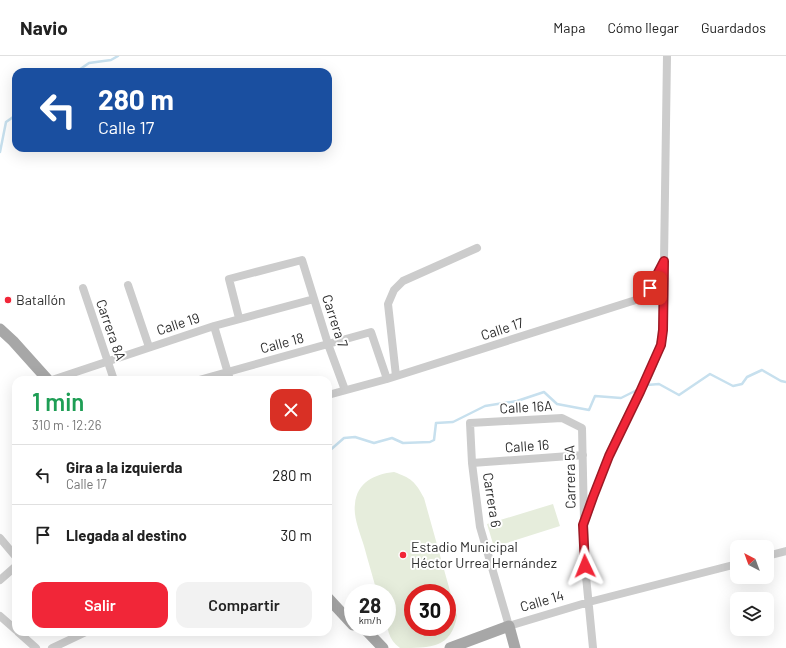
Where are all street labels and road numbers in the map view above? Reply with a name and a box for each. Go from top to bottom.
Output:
street label: Carrera 7 [319,292,352,350]
street label: Carrera 8A [93,297,130,363]
street label: Calle 19 [154,309,202,338]
street label: Calle 17 [478,314,526,343]
street label: Calle 18 [258,329,306,356]
street label: Calle 16A [499,397,553,416]
street label: Calle 16 [504,435,550,456]
street label: Carrera 5A [560,444,579,509]
street label: Carrera 6 [480,471,505,529]
street label: Calle 14 [518,586,566,615]

